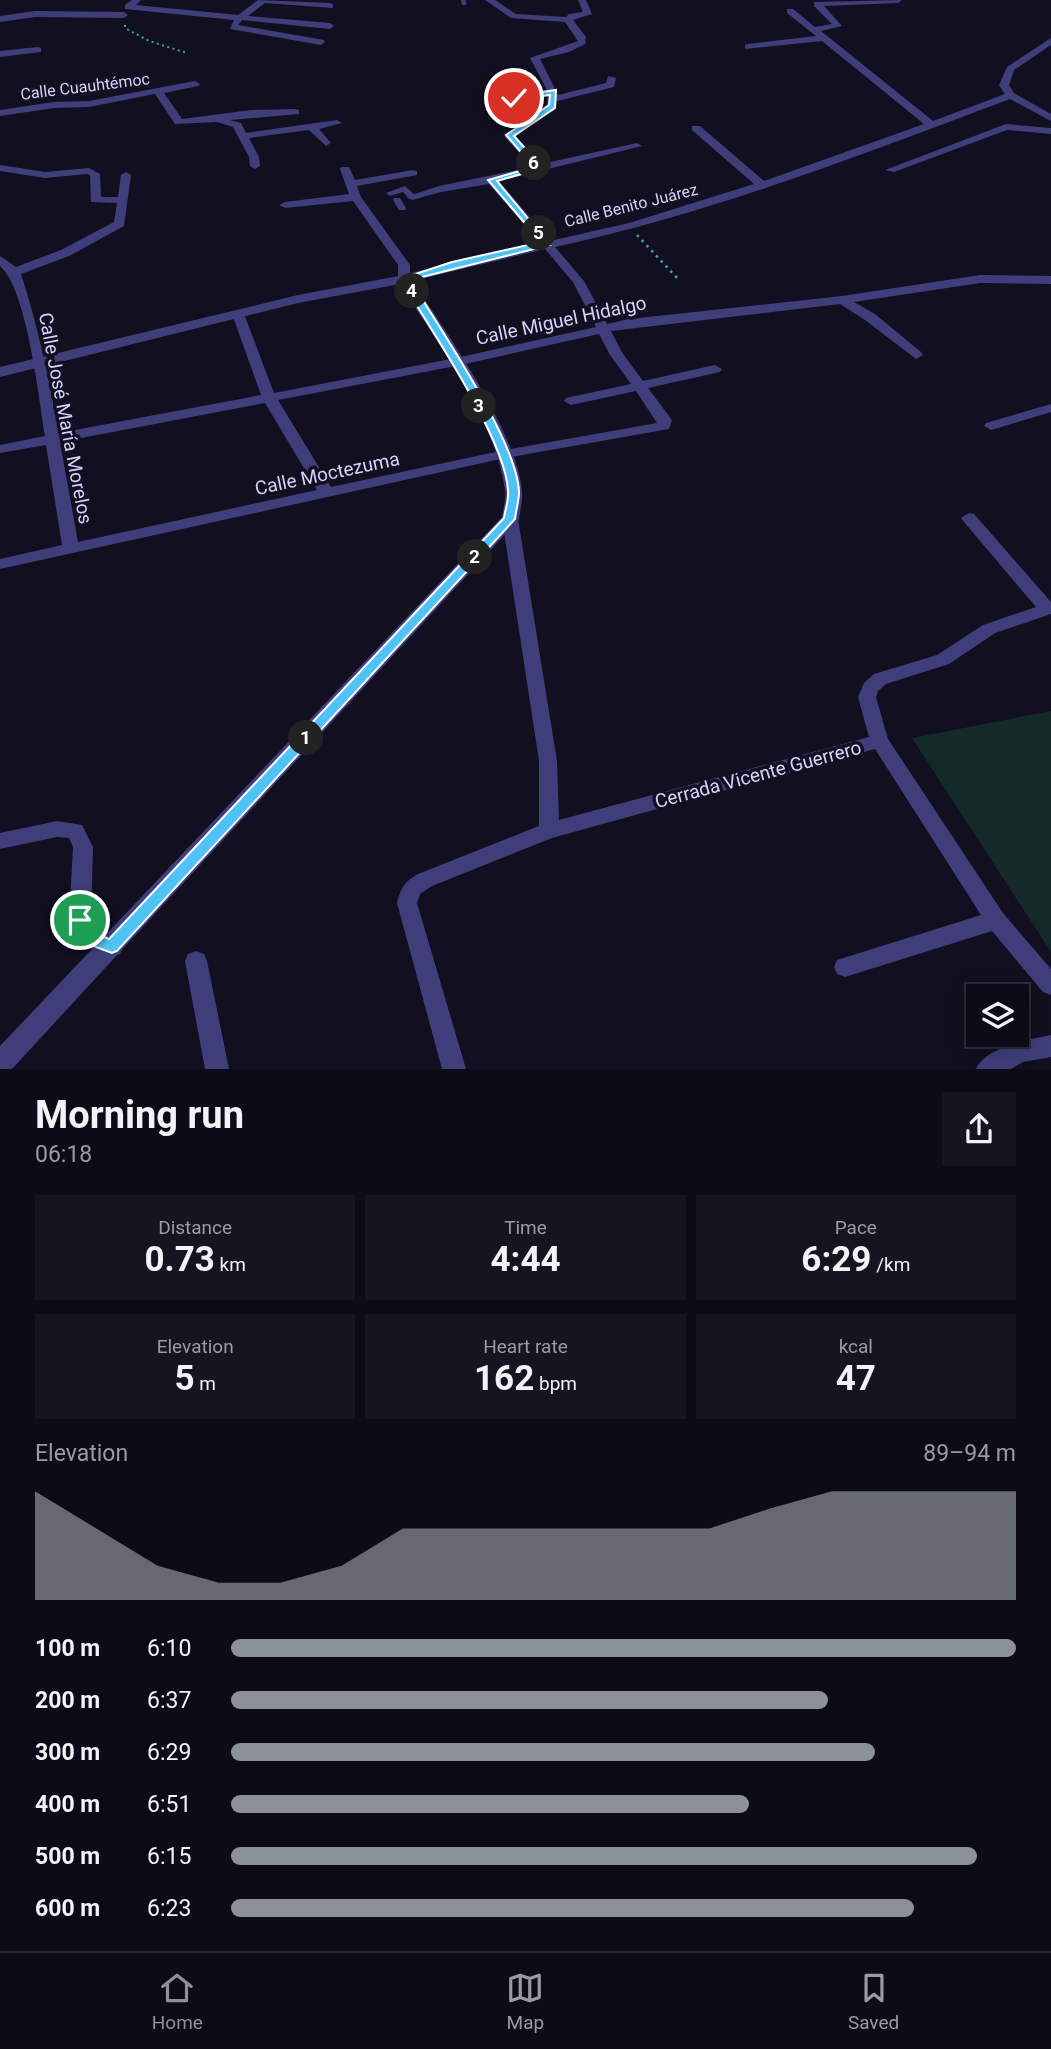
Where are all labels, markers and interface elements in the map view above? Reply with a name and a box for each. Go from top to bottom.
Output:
pin [484,68,544,128]
street label: Calle Cuauhtémoc [19,69,151,104]
icon: check [495,79,533,117]
pin: 6 [516,146,552,180]
text: 6 [528,151,539,174]
street label: Calle Benito Juárez [562,180,700,231]
pin: 5 [522,216,556,250]
text: 5 [533,221,544,244]
pin: 4 [394,274,430,308]
text: 4 [406,279,417,302]
street label: Calle Miguel Hidalgo [474,291,649,350]
street label: Calle José María Morelos [34,310,97,526]
pin: 3 [462,388,496,424]
text: 3 [473,394,484,417]
street label: Calle Moctezuma [253,447,402,500]
pin: 2 [458,540,492,574]
text: 2 [469,545,480,568]
pin: 1 [288,720,324,756]
text: 1 [300,726,311,749]
street label: Cerrada Vicente Guerrero [652,736,864,813]
pin [50,890,110,950]
icon: arrive [61,901,99,939]
map controls [966,984,1029,1047]
button: layers [966,984,1029,1047]
button: share [942,1092,1016,1166]
text: Morning run [35,1093,244,1137]
text: 06:18 [35,1141,92,1168]
text: Distance [158,1216,232,1239]
text: Time [504,1216,547,1239]
text: Pace [835,1216,877,1239]
text: 0.73 [144,1239,215,1280]
text: 4:44 [490,1239,561,1280]
text: 6:29 [801,1239,871,1280]
text: km [215,1253,246,1276]
text: /km [871,1253,910,1276]
text: Elevation [157,1335,234,1358]
text: Heart rate [483,1335,568,1358]
text: kcal [839,1335,873,1358]
text: 5 [174,1358,195,1399]
text: 162 [474,1358,534,1399]
text: 47 [836,1358,876,1399]
text: m [195,1372,216,1395]
text: bpm [534,1372,577,1395]
text: Elevation [35,1440,128,1467]
text: 89–94 m [923,1440,1016,1467]
text: 100 m [35,1635,100,1662]
text: 6:10 [147,1635,191,1662]
text: 200 m [35,1687,100,1714]
text: 6:37 [147,1687,191,1714]
text: 300 m [35,1739,100,1766]
text: 6:29 [147,1739,191,1766]
text: 400 m [35,1791,100,1818]
text: 6:51 [147,1791,191,1818]
text: 500 m [35,1843,100,1870]
text: 6:15 [147,1843,191,1870]
text: 600 m [35,1895,100,1922]
text: 6:23 [147,1895,191,1922]
tab: Home [152,1969,203,2034]
tab: Map [506,1969,544,2034]
tab: Saved [848,1969,899,2034]

